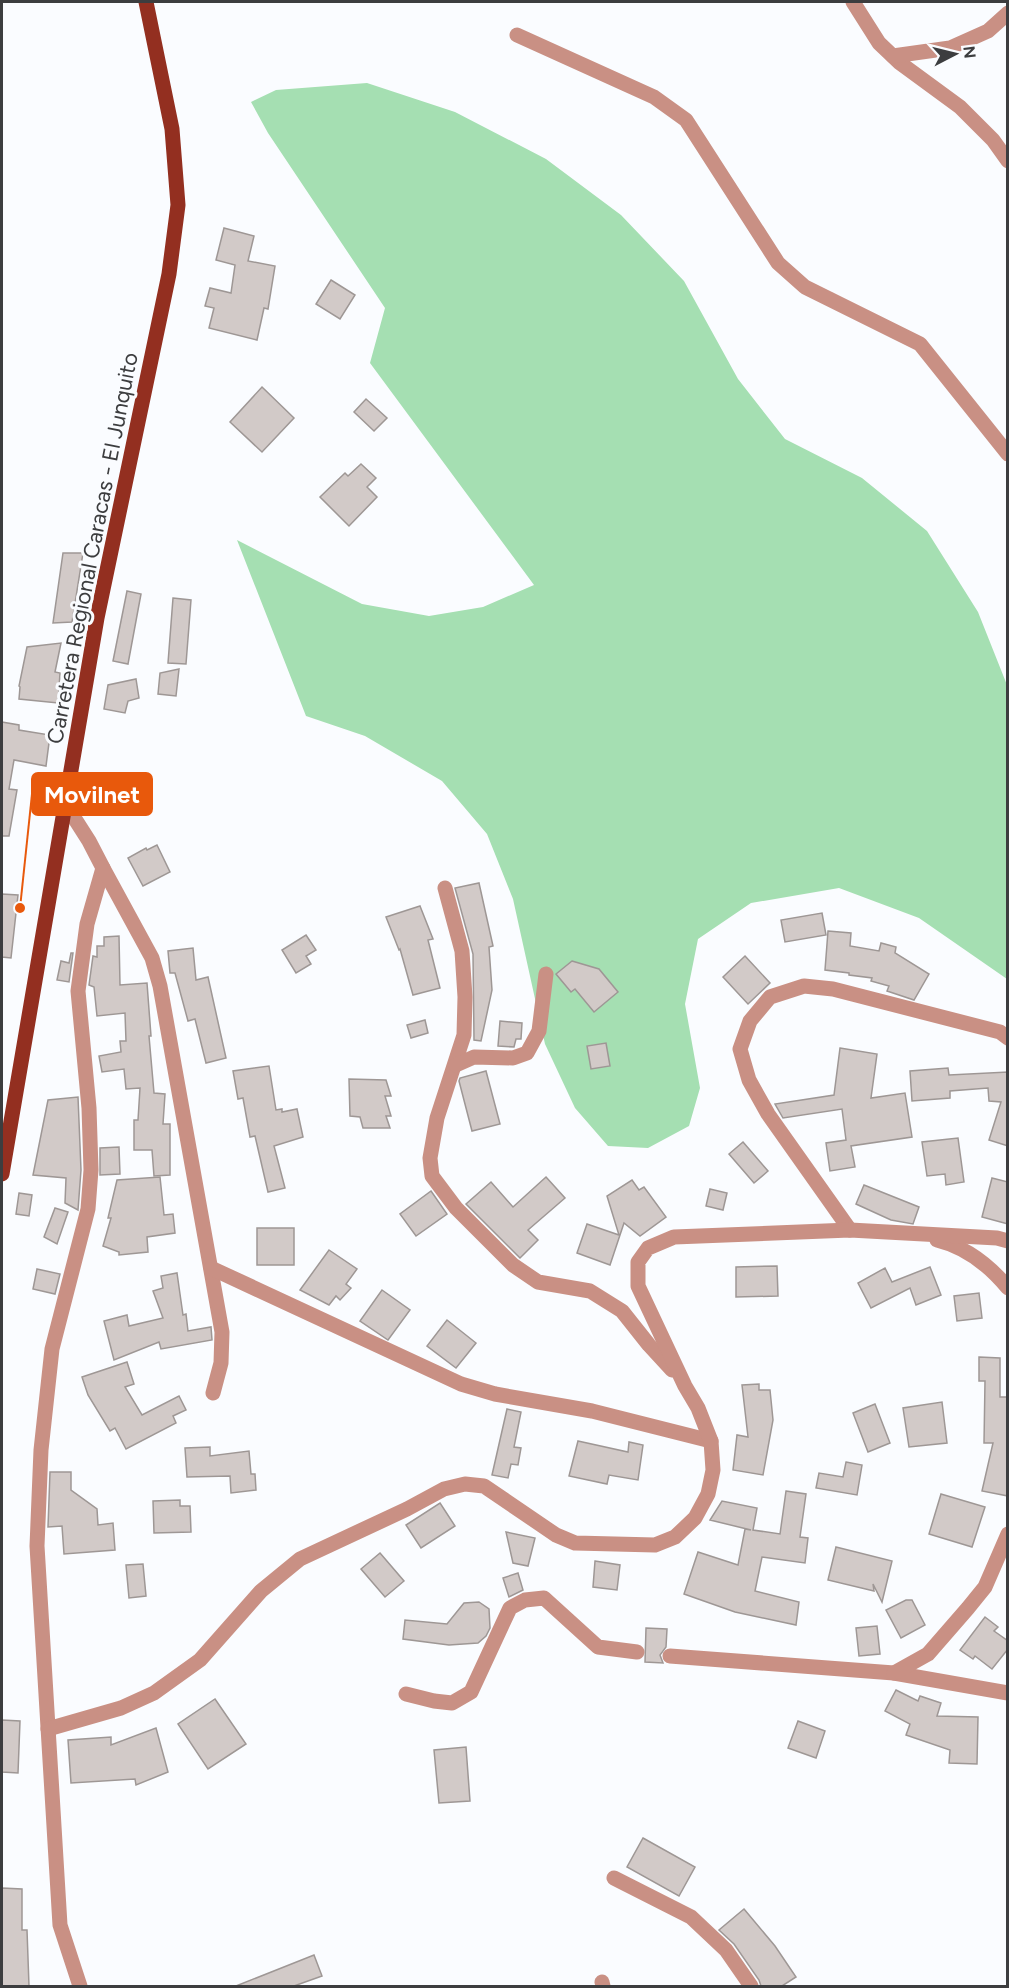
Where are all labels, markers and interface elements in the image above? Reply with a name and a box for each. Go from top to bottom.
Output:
north arrow [925,24,985,84]
text: N [959,45,980,60]
street label: Carretera Regional Caracas - El Junquito [41,350,144,746]
callout: Movilnet [32,773,152,815]
text: Movilnet [44,780,140,809]

